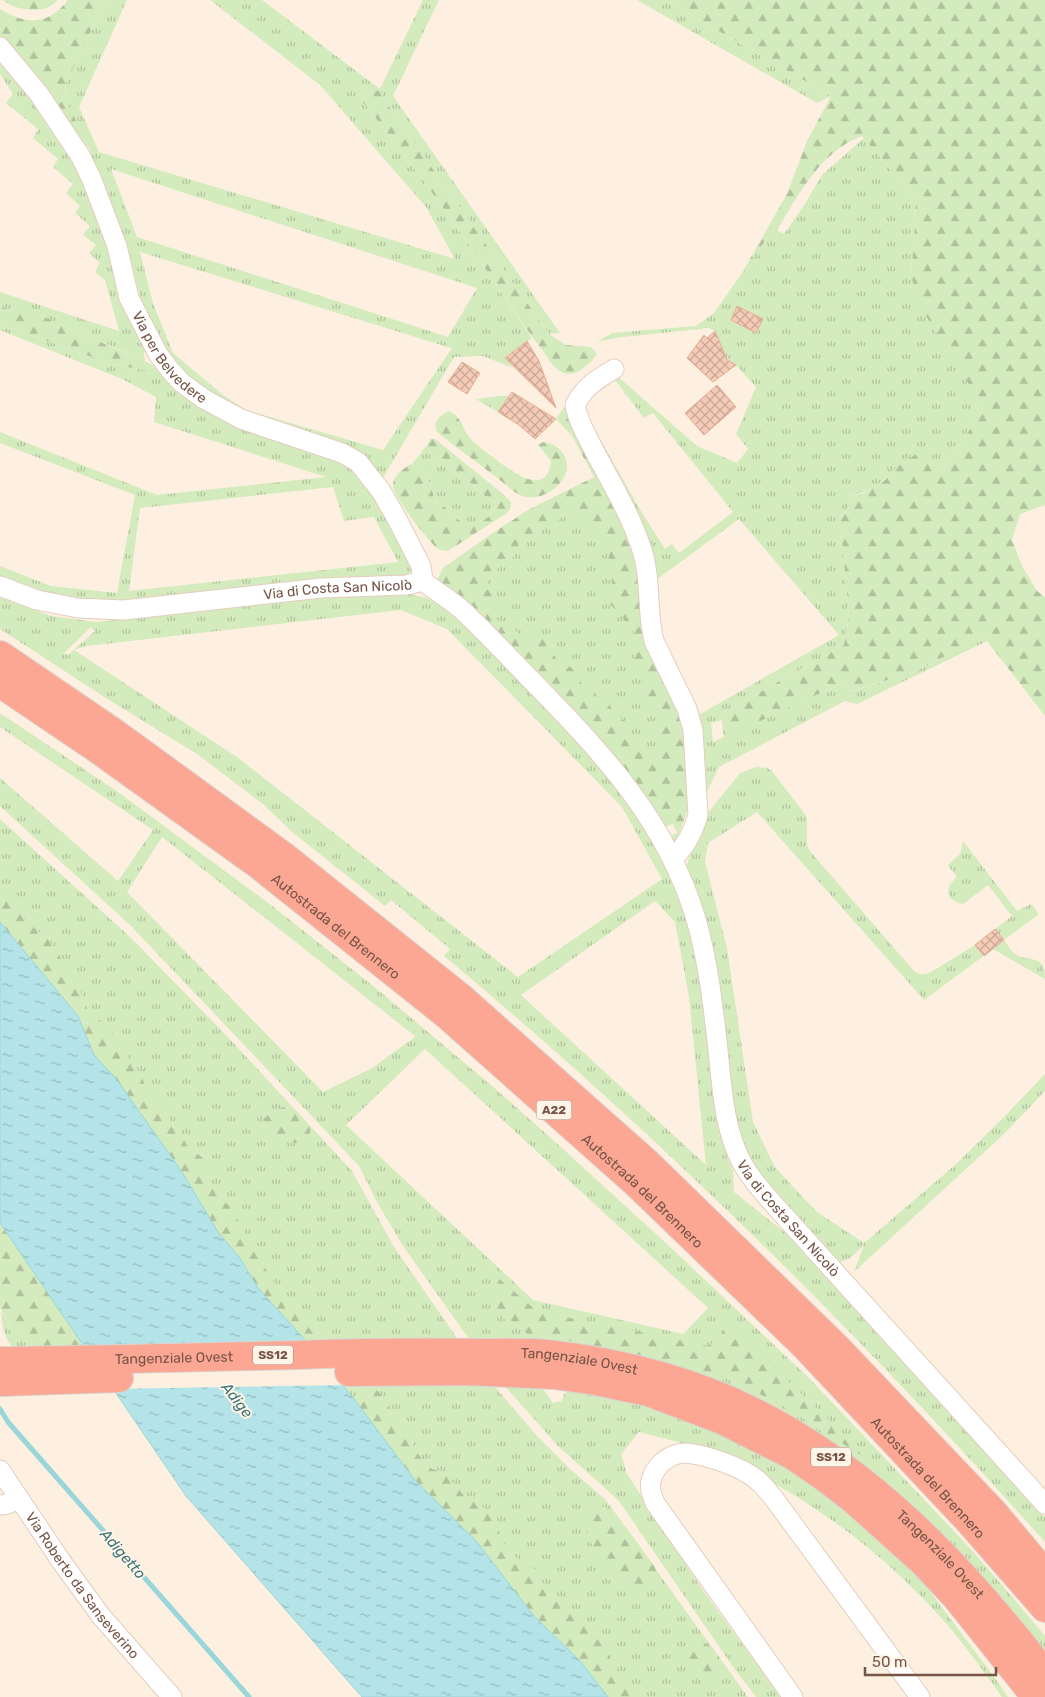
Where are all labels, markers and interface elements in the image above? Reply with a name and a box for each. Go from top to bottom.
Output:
street label: Via per Belvedere [128,309,210,407]
street label: Via di Costa San Nicolò [262,576,414,603]
street label: Autostrada del Brennero [268,870,403,983]
road number: A22 [536,1100,572,1120]
street label: Autostrada del Brennero [578,1131,706,1252]
street label: Via di Costa San Nicolò [733,1157,843,1280]
street label: Tangenziale Ovest [521,1345,640,1379]
road number: SS12 [253,1346,293,1364]
street label: Tangenziale Ovest [115,1348,234,1368]
water label: Adige [217,1378,257,1422]
street label: Autostrada del Brennero [867,1414,988,1542]
road number: SS12 [811,1448,851,1466]
street label: Tangenziale Ovest [893,1507,988,1603]
street label: Via Roberto da Sanseverino [22,1509,143,1663]
water label: Adigetto [96,1525,150,1583]
scale bar [865,1644,996,1676]
text: 50 m [872,1653,907,1671]

